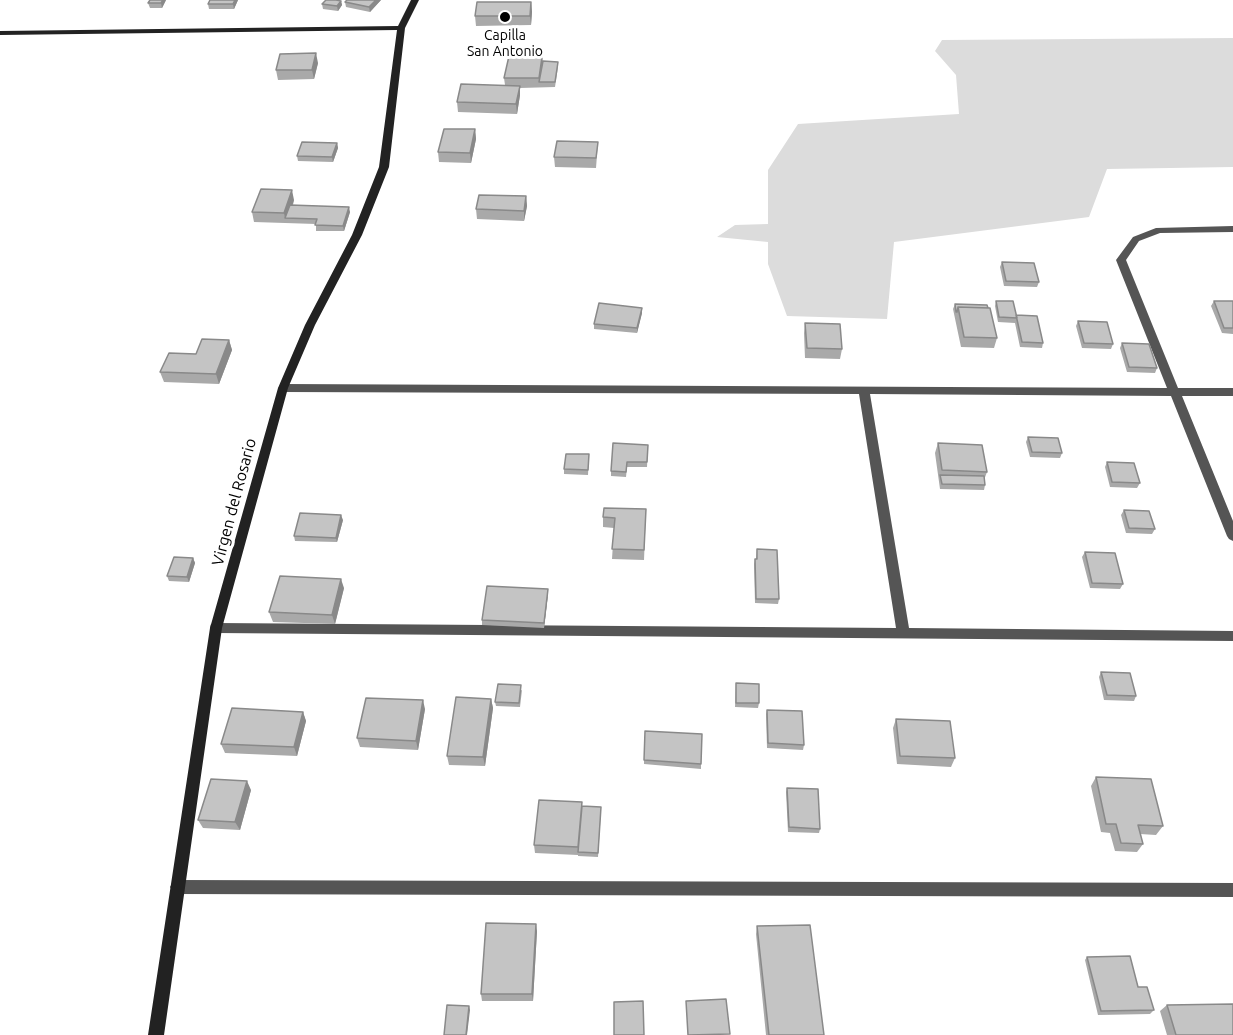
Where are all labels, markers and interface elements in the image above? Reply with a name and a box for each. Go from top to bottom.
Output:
marker: Capilla San Antonio [498,10,512,24]
place label: Capilla San Antonio [467,27,543,60]
street label: Virgen del Rosario [208,436,260,568]

